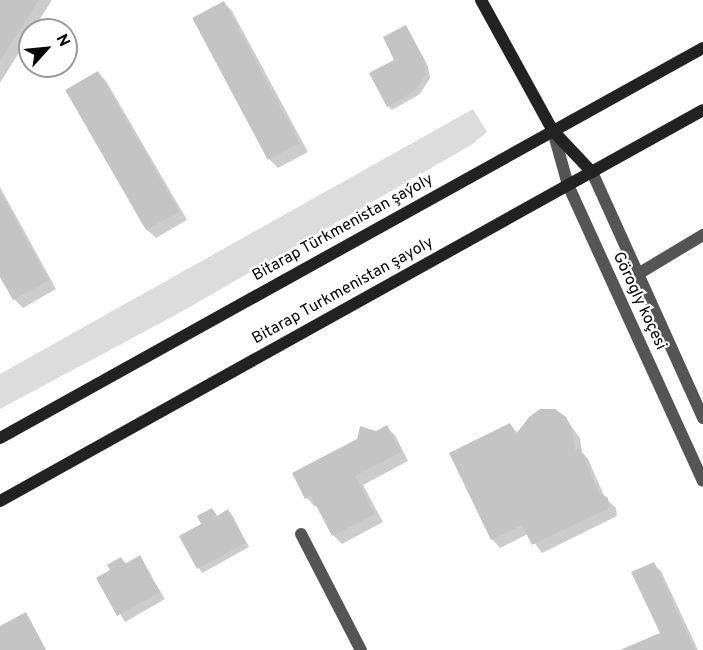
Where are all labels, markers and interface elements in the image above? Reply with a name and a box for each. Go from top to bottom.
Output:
north arrow [18,18,78,78]
text: N [51,31,74,50]
street label: Bitarap Türkmenistan şaýoly [249,170,437,286]
street label: Bitarap Turkmenistan şayoly [249,233,437,349]
street label: Görogly koçesi [608,249,670,353]

